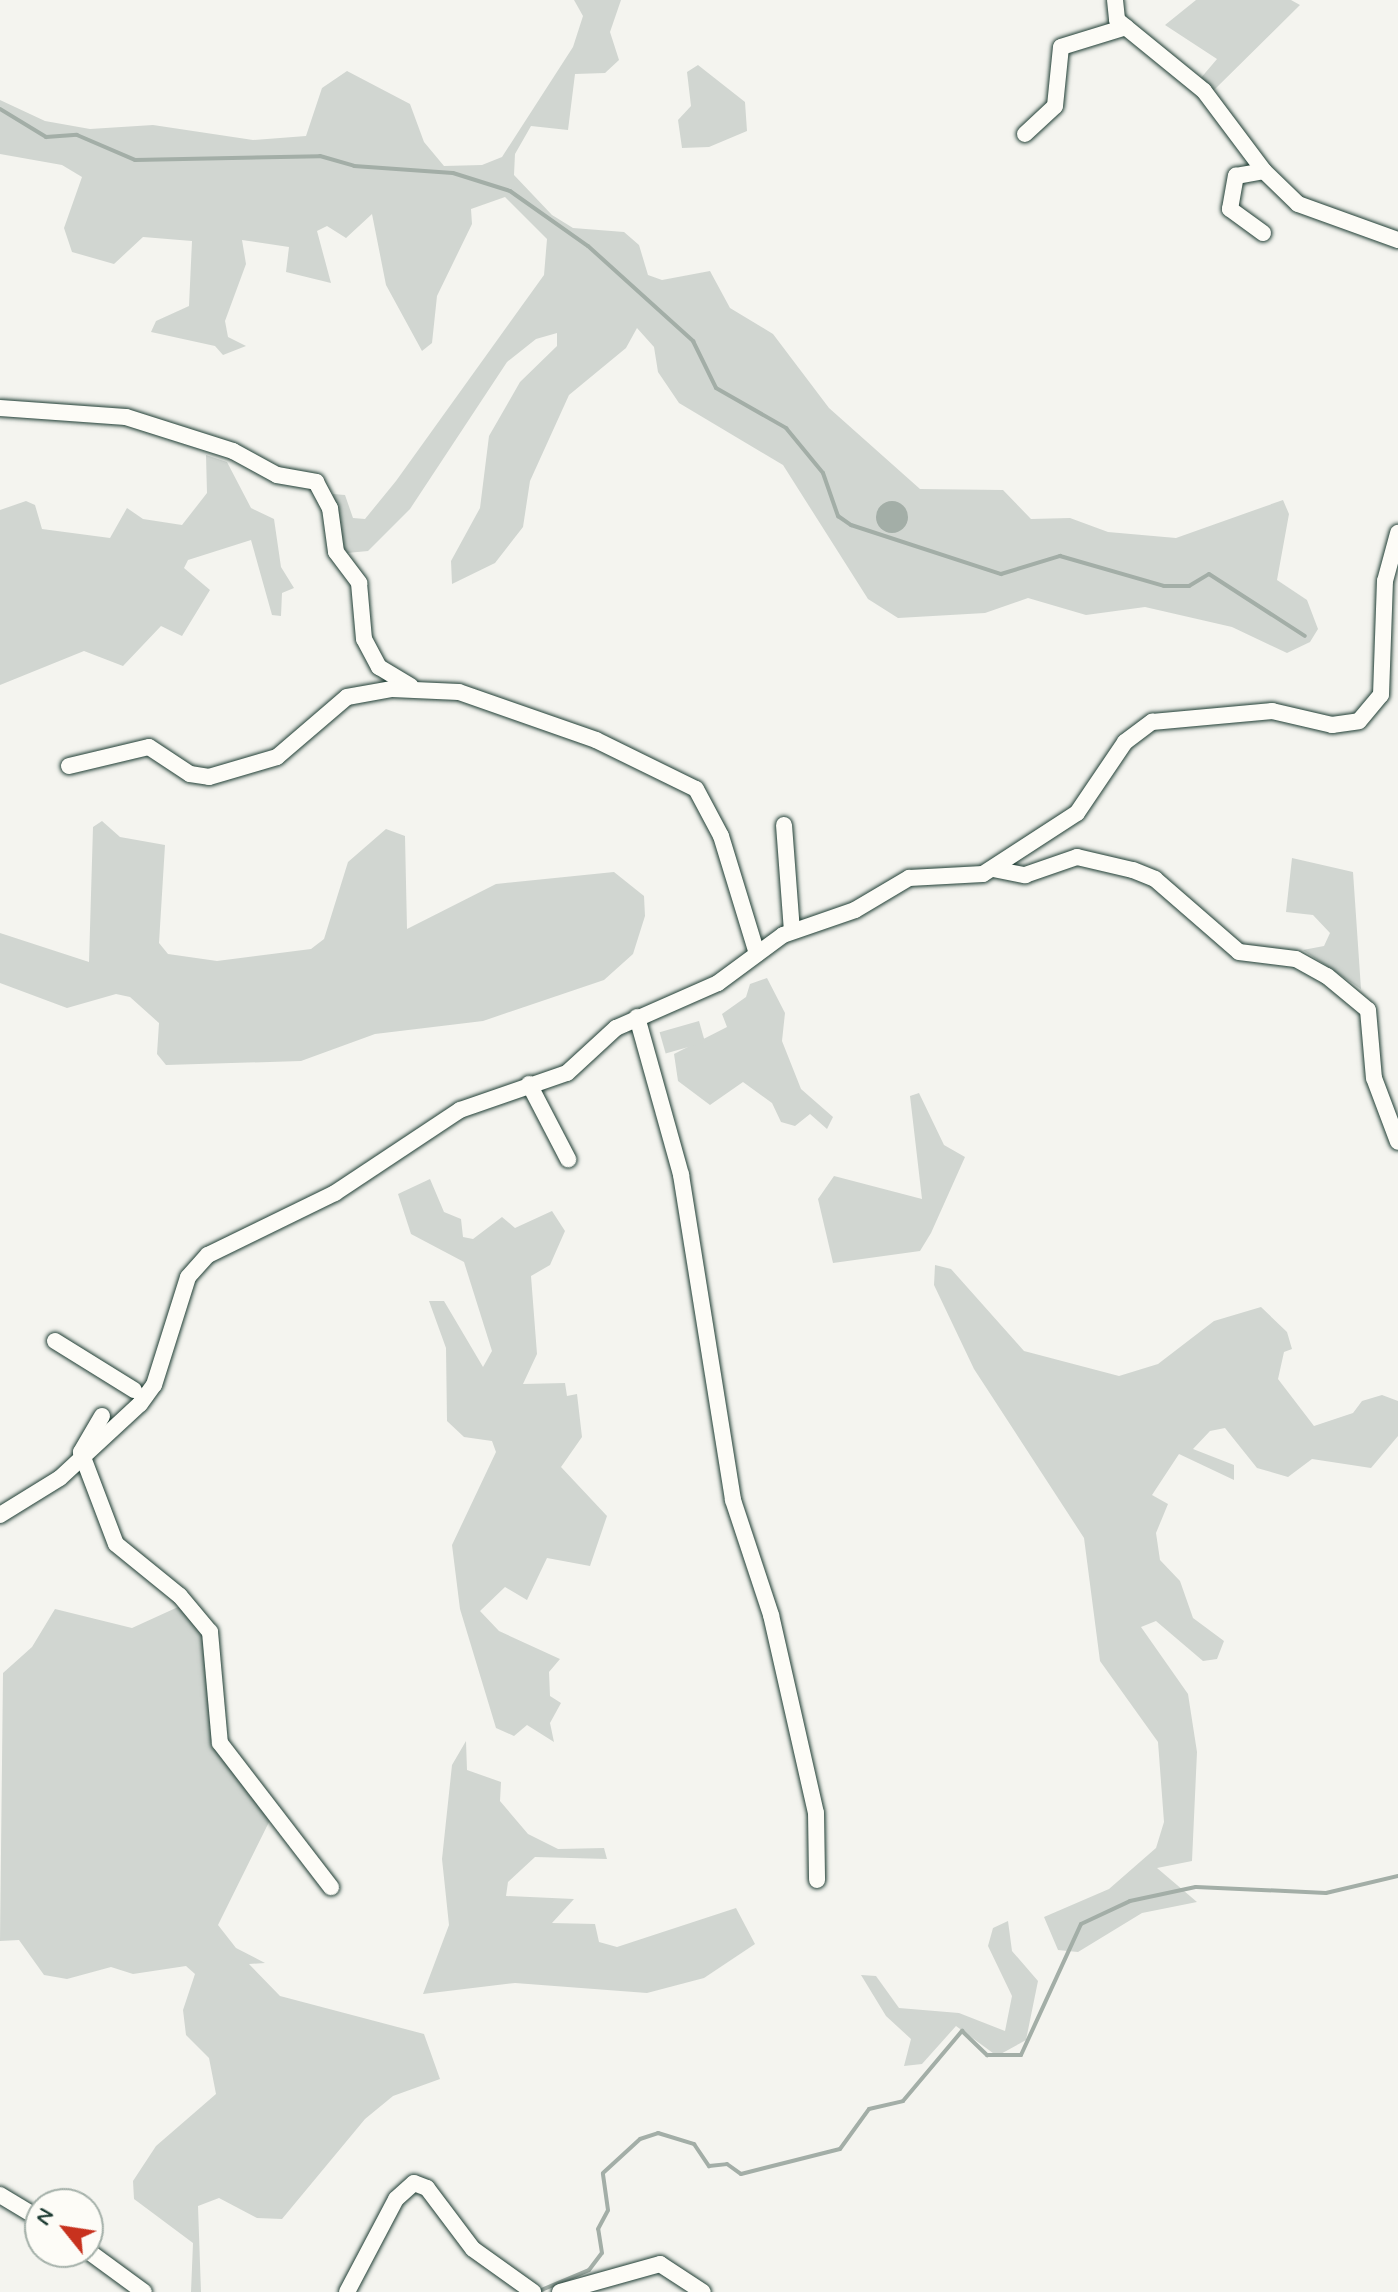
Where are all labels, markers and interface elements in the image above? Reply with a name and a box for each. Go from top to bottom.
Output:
north arrow [24,2188,104,2268]
text: N [29,2204,61,2230]

